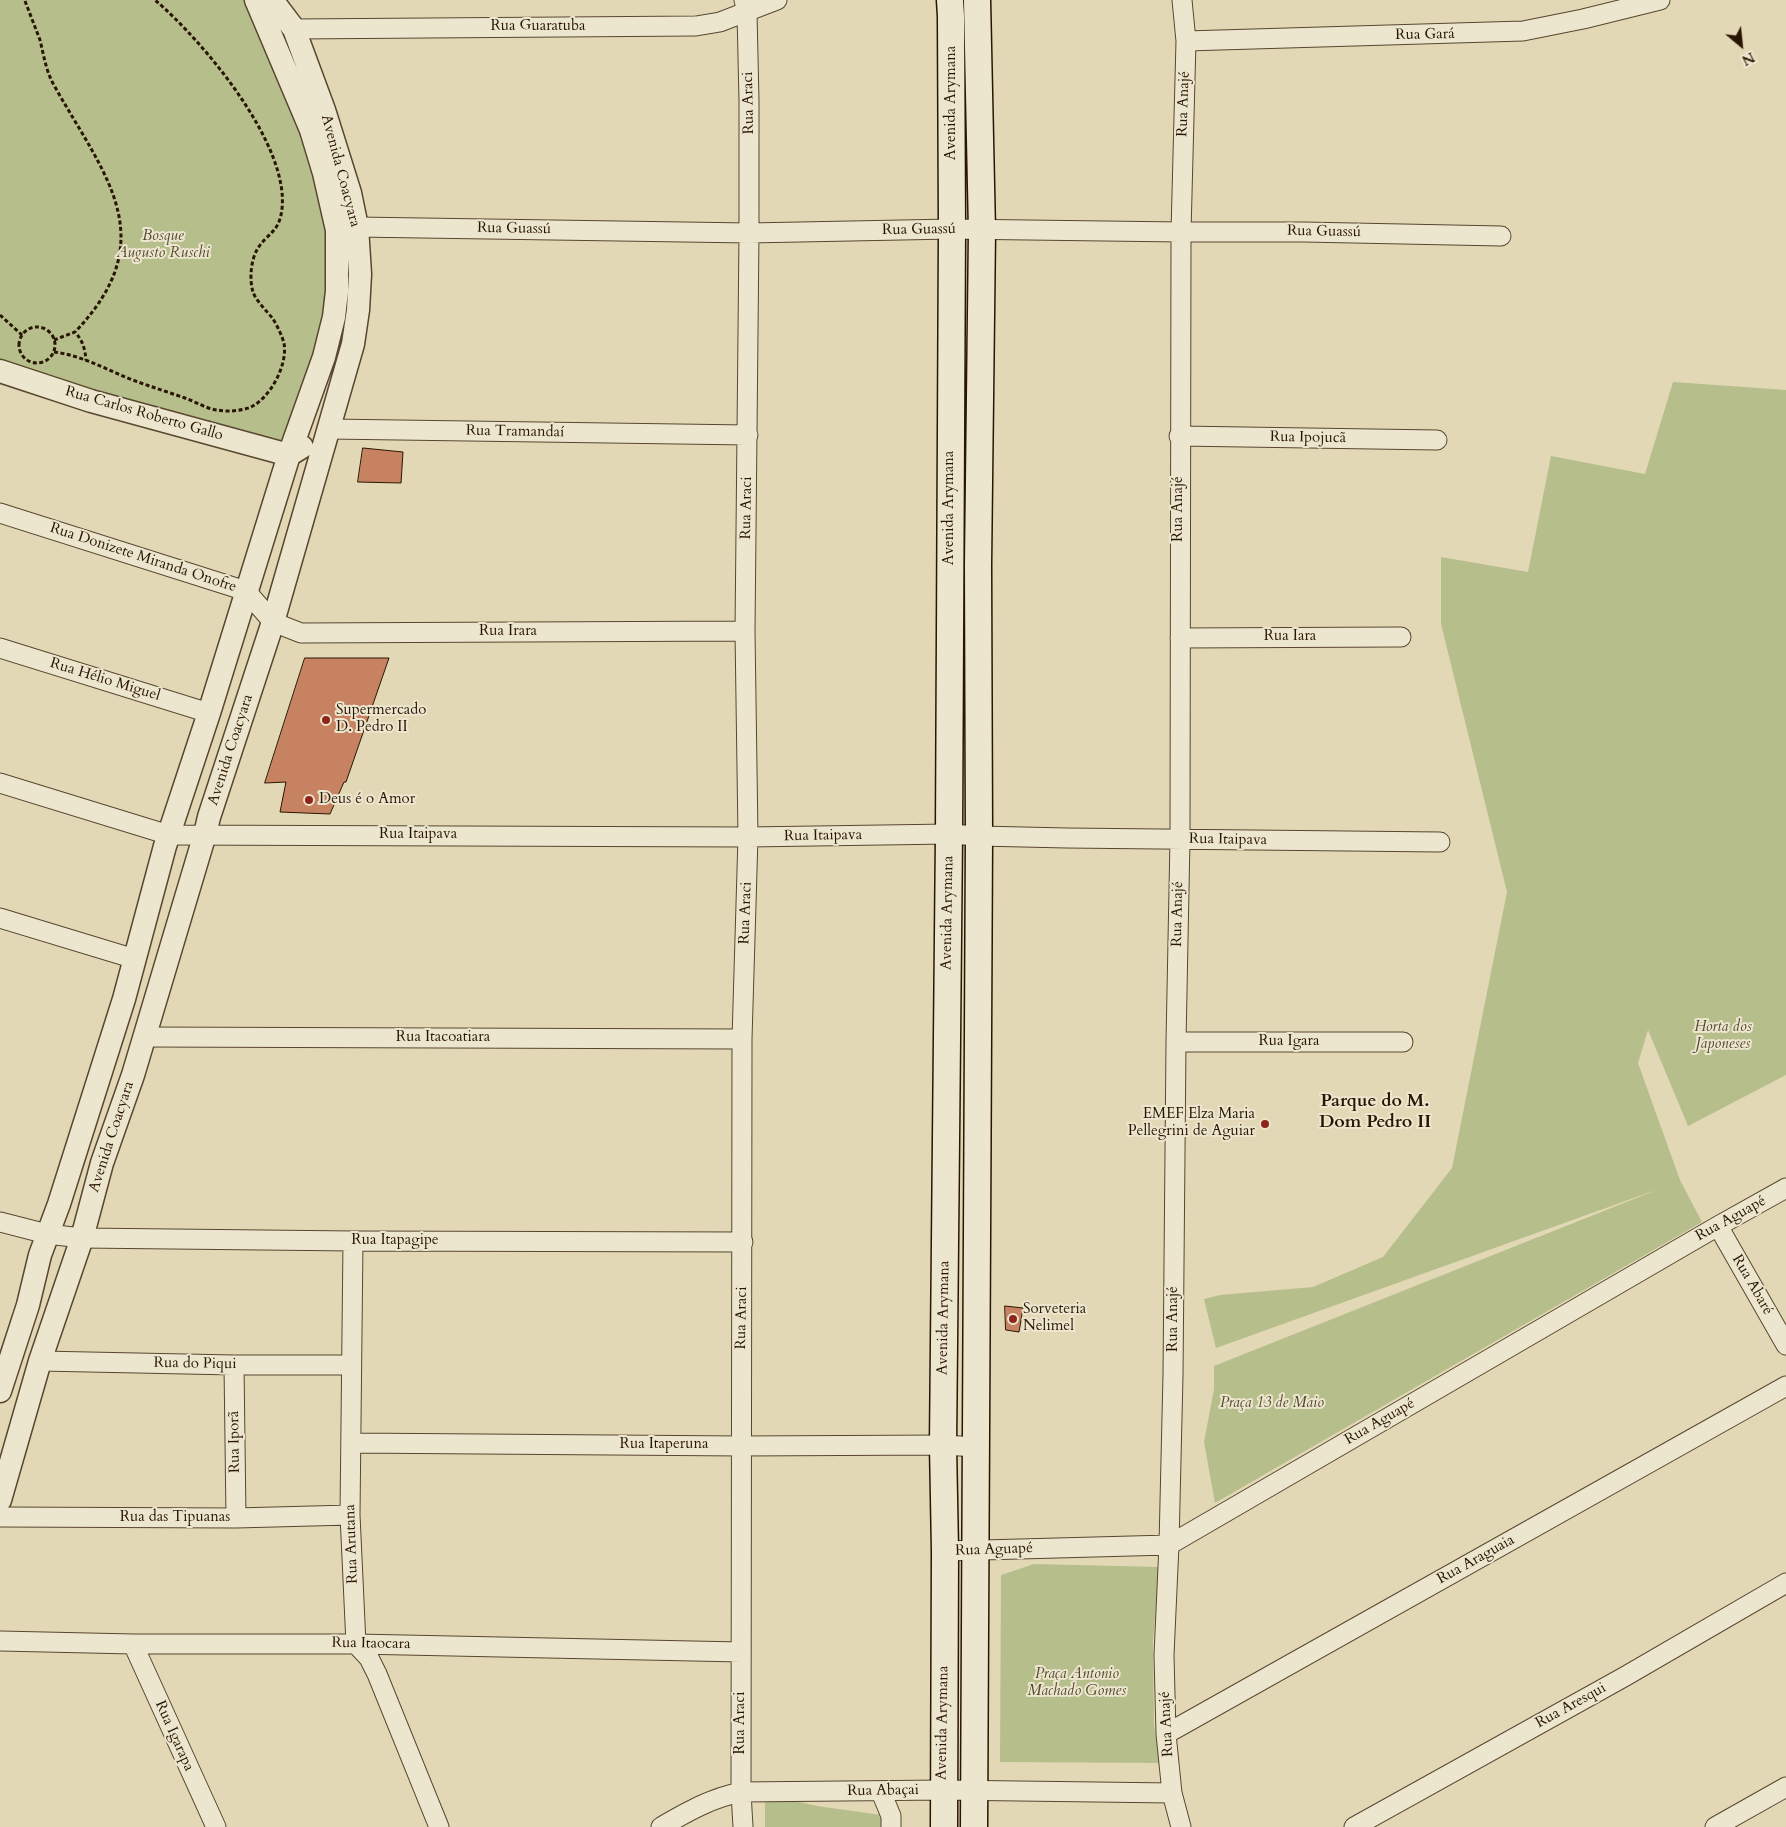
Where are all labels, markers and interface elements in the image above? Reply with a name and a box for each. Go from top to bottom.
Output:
street label: Rua Guaratuba [490,18,586,36]
north arrow [1716,20,1766,70]
street label: Rua Gará [1395,25,1455,45]
street label: Avenida Arymana [943,46,961,160]
text: N [1738,47,1758,70]
street label: Rua Araci [739,71,759,135]
street label: Rua Anajé [1174,71,1194,137]
street label: Avenida Coacyara [316,113,364,229]
street label: Rua Guassú [477,219,551,239]
street label: Rua Guassú [882,220,956,240]
street label: Rua Guassú [1287,222,1361,242]
park label: Bosque Augusto Ruschi [116,228,210,263]
street label: Rua Carlos Roberto Gallo [63,383,225,445]
street label: Rua Tramandaí [466,422,564,442]
street label: Rua Ipojucã [1270,428,1346,448]
street label: Avenida Arymana [941,451,959,565]
street label: Rua Araci [737,476,757,540]
street label: Rua Anajé [1170,476,1188,542]
street label: Rua Donizete Miranda Onofre [47,519,239,597]
street label: Rua Irara [479,623,537,641]
street label: Rua Iara [1264,628,1316,646]
street label: Rua Hélio Miguel [48,655,162,705]
street label: Avenida Coacyara [205,692,257,808]
place label: Supermercado D. Pedro II [336,702,426,737]
marker: Supermercado D. Pedro II [320,714,332,726]
place label: Deus é o Amor [319,791,415,809]
marker: Deus é o Amor [303,794,315,806]
street label: Rua Itaipava [379,826,457,844]
street label: Rua Itaipava [784,826,862,846]
street label: Rua Itaipava [1189,830,1267,850]
street label: Avenida Arymana [938,856,958,970]
street label: Rua Araci [736,881,756,945]
street label: Rua Anajé [1168,881,1188,947]
park label: Horta dos Japoneses [1694,1019,1752,1054]
street label: Rua Itacoatiara [396,1029,490,1047]
street label: Rua Igara [1258,1033,1320,1051]
street label: Avenida Coacyara [86,1079,138,1195]
district label: Parque do M. Dom Pedro II [1319,1091,1431,1134]
place label: EMEF Elza Maria Pellegrini de Aguiar [1128,1106,1255,1141]
marker: EMEF Elza Maria Pellegrini de Aguiar [1259,1118,1271,1130]
street label: Rua Aguapé [1693,1192,1769,1246]
street label: Rua Itapagipe [351,1232,439,1250]
street label: Rua Abaré [1728,1252,1776,1318]
street label: Avenida Arymana [934,1261,954,1375]
street label: Rua Araci [732,1286,752,1350]
street label: Rua Anajé [1165,1286,1183,1352]
place label: Sorveteria Nelimel [1023,1301,1086,1336]
marker: Sorveteria Nelimel [1007,1313,1019,1325]
street label: Rua do Piqui [153,1354,237,1374]
park label: Praça 13 de Maio [1220,1395,1324,1413]
street label: Rua Aguapé [1342,1395,1418,1449]
street label: Rua Iporã [225,1411,245,1473]
street label: Rua Itaperuna [620,1436,708,1454]
street label: Rua Arutana [342,1504,362,1584]
street label: Rua das Tipuanas [120,1509,230,1527]
street label: Rua Araguaia [1434,1531,1518,1589]
street label: Rua Aguapé [955,1540,1033,1560]
street label: Rua Itaocara [331,1634,411,1654]
street label: Avenida Arymana [933,1666,953,1780]
park label: Praça Antonio Machado Gomes [1028,1666,1126,1701]
street label: Rua Aresqui [1533,1679,1609,1733]
street label: Rua Anajé [1156,1691,1178,1757]
street label: Rua Araci [732,1692,750,1754]
street label: Rua Igarapa [150,1698,198,1774]
street label: Rua Abaçai [847,1781,919,1801]

